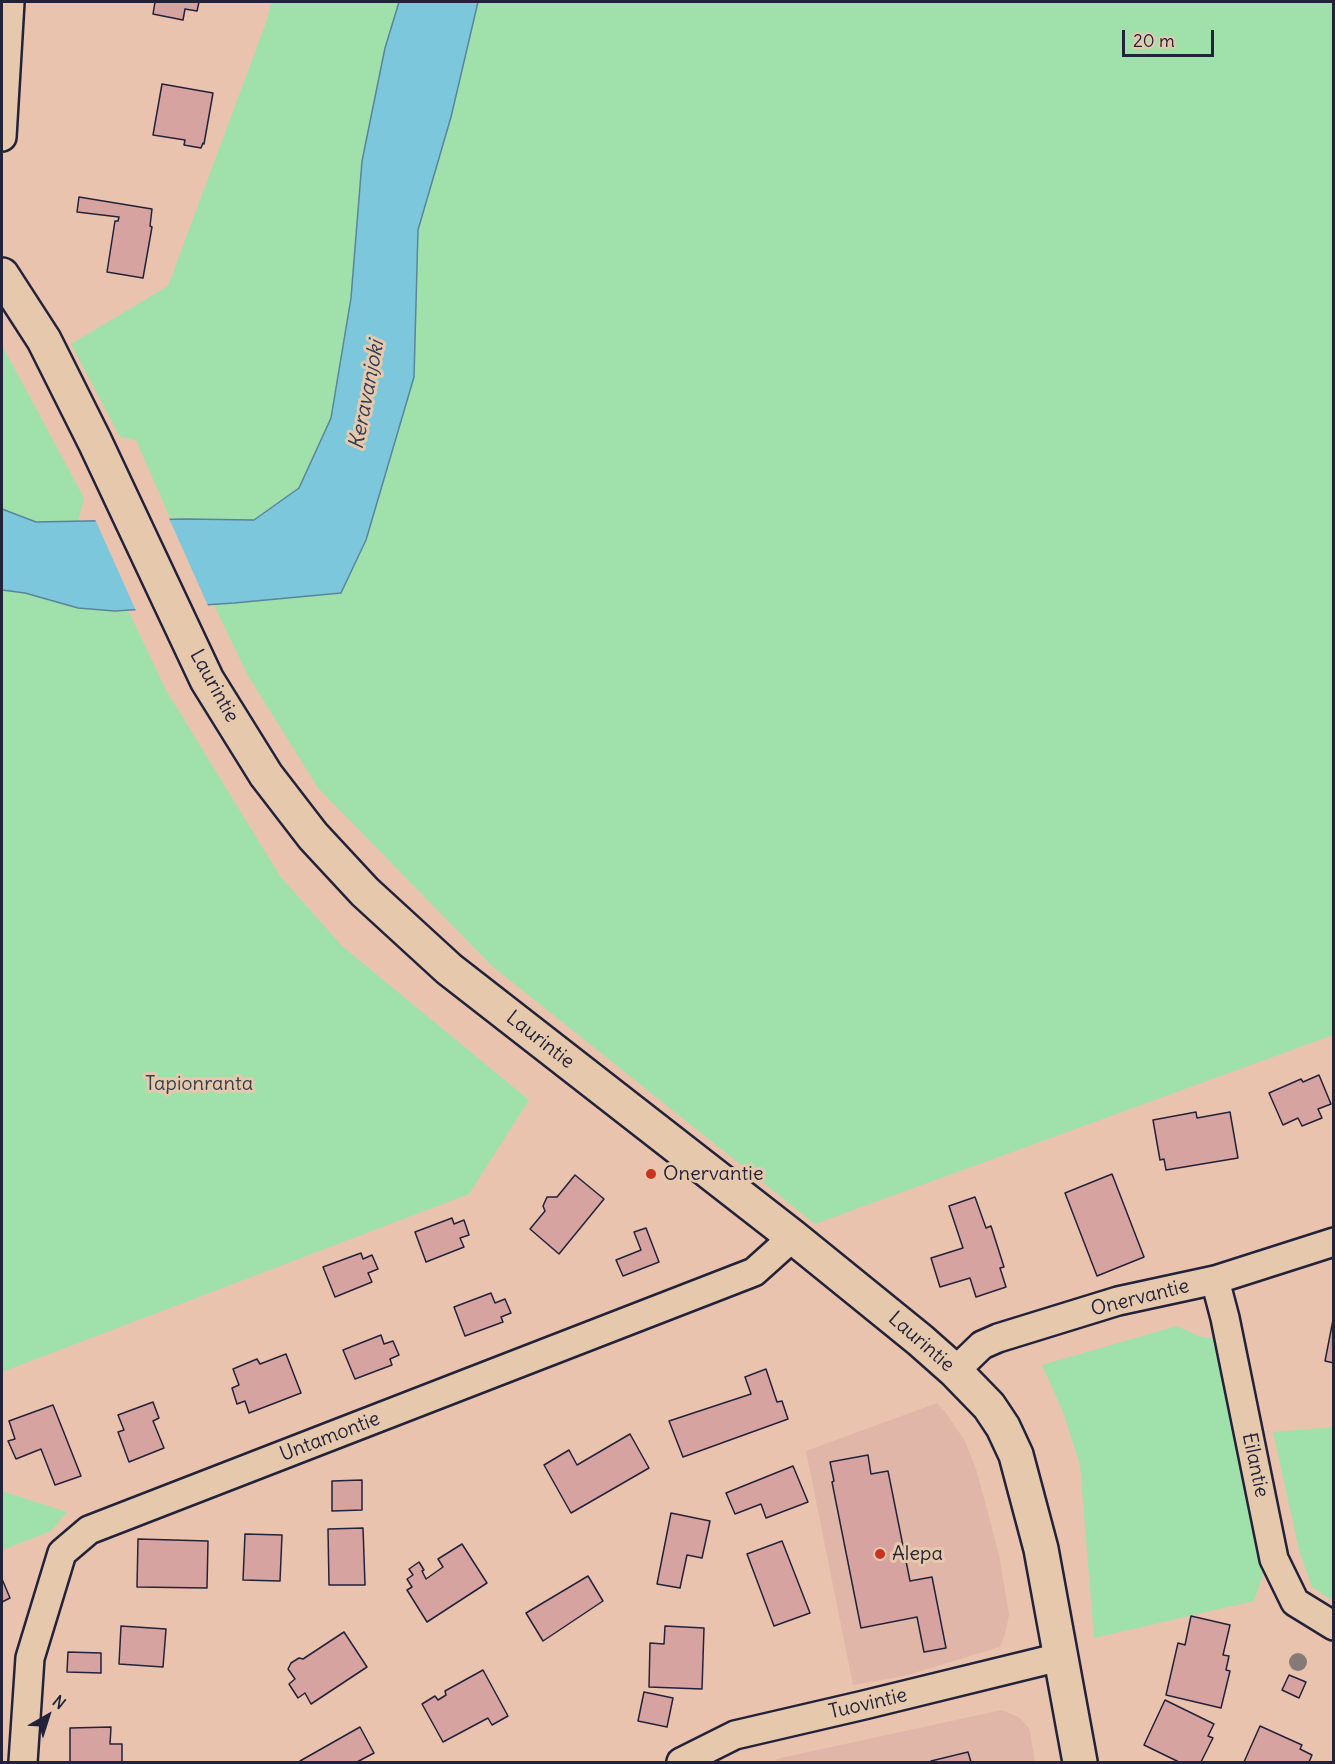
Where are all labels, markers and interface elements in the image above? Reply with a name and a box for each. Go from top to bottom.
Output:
scale bar [1125,18,1216,56]
text: 20 m [1133,29,1175,52]
water label: Keravanjoki [344,338,390,452]
street label: Laurintie [184,645,244,727]
street label: Laurintie [501,1006,579,1074]
park label: Tapionranta [145,1072,253,1096]
place label: Onervantie [663,1162,763,1186]
marker: Onervantie [644,1167,658,1181]
street label: Onervantie [1088,1274,1192,1322]
street label: Laurintie [883,1307,959,1377]
street label: Untamontie [277,1407,383,1467]
street label: Eilantie [1236,1430,1274,1500]
place label: Alepa [892,1542,943,1566]
marker: Alepa [873,1547,887,1561]
street label: Tuovintie [827,1683,909,1725]
north arrow [18,1686,78,1746]
text: N [49,1691,70,1713]

